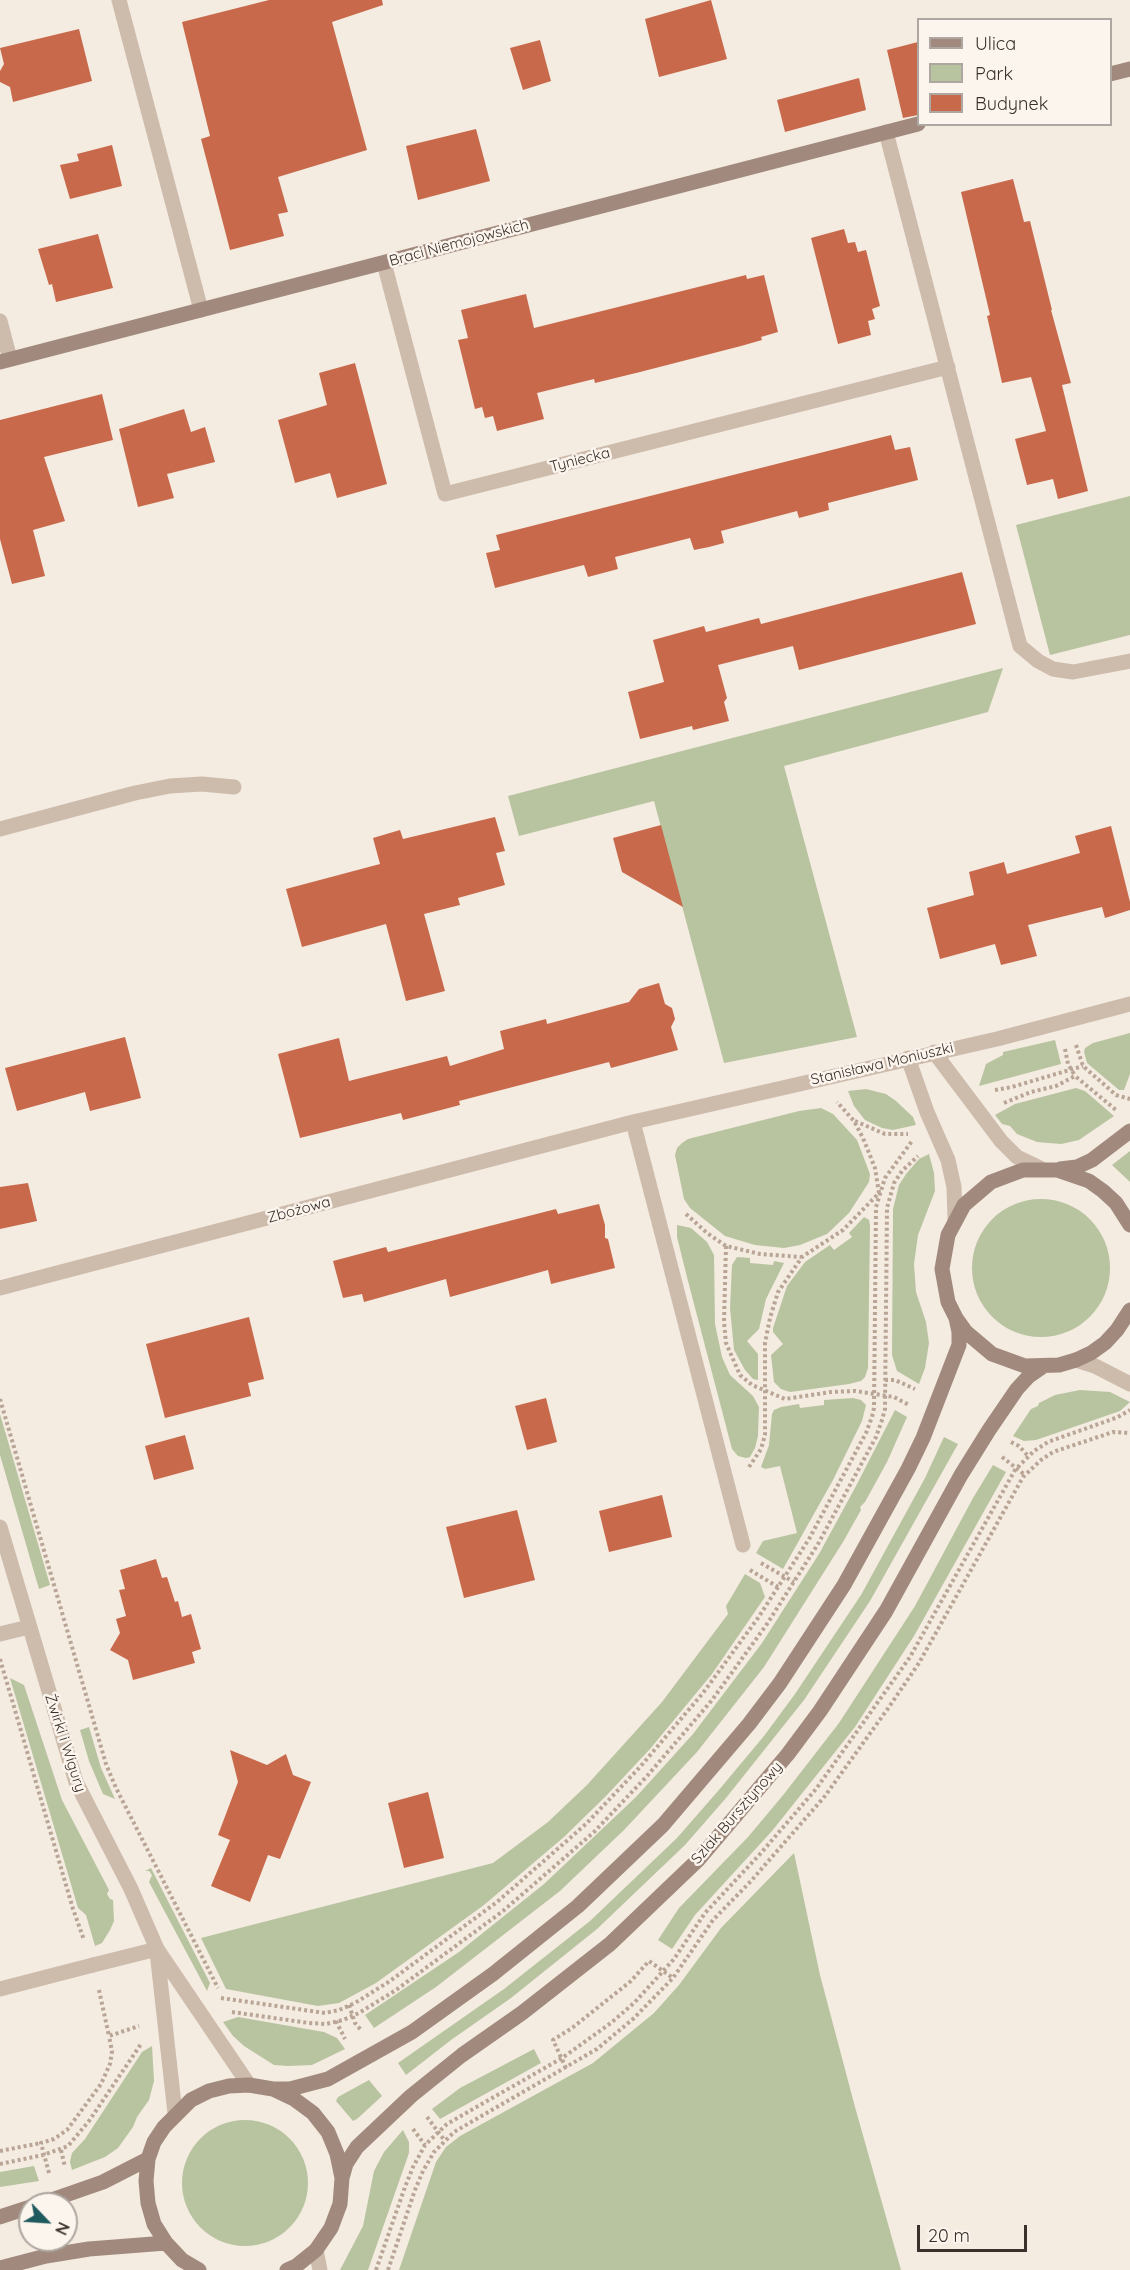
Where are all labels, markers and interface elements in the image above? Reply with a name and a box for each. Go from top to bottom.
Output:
legend [917,18,1112,126]
text: Ulica [975,32,1016,55]
text: Park [975,62,1013,85]
text: Budynek [975,92,1048,115]
street label: Braci Niemojowskich [387,216,531,270]
street label: Tyniecka [548,444,612,476]
street label: Stanisława Moniuszki [809,1039,955,1089]
street label: Zbożowa [266,1193,332,1227]
street label: Żwirki i Wigury [41,1692,89,1794]
street label: Szlak Bursztynowy [688,1758,786,1868]
north arrow [18,2192,78,2252]
scale bar [920,2213,1030,2251]
text: N [51,2219,74,2238]
text: 20 m [928,2224,970,2247]

